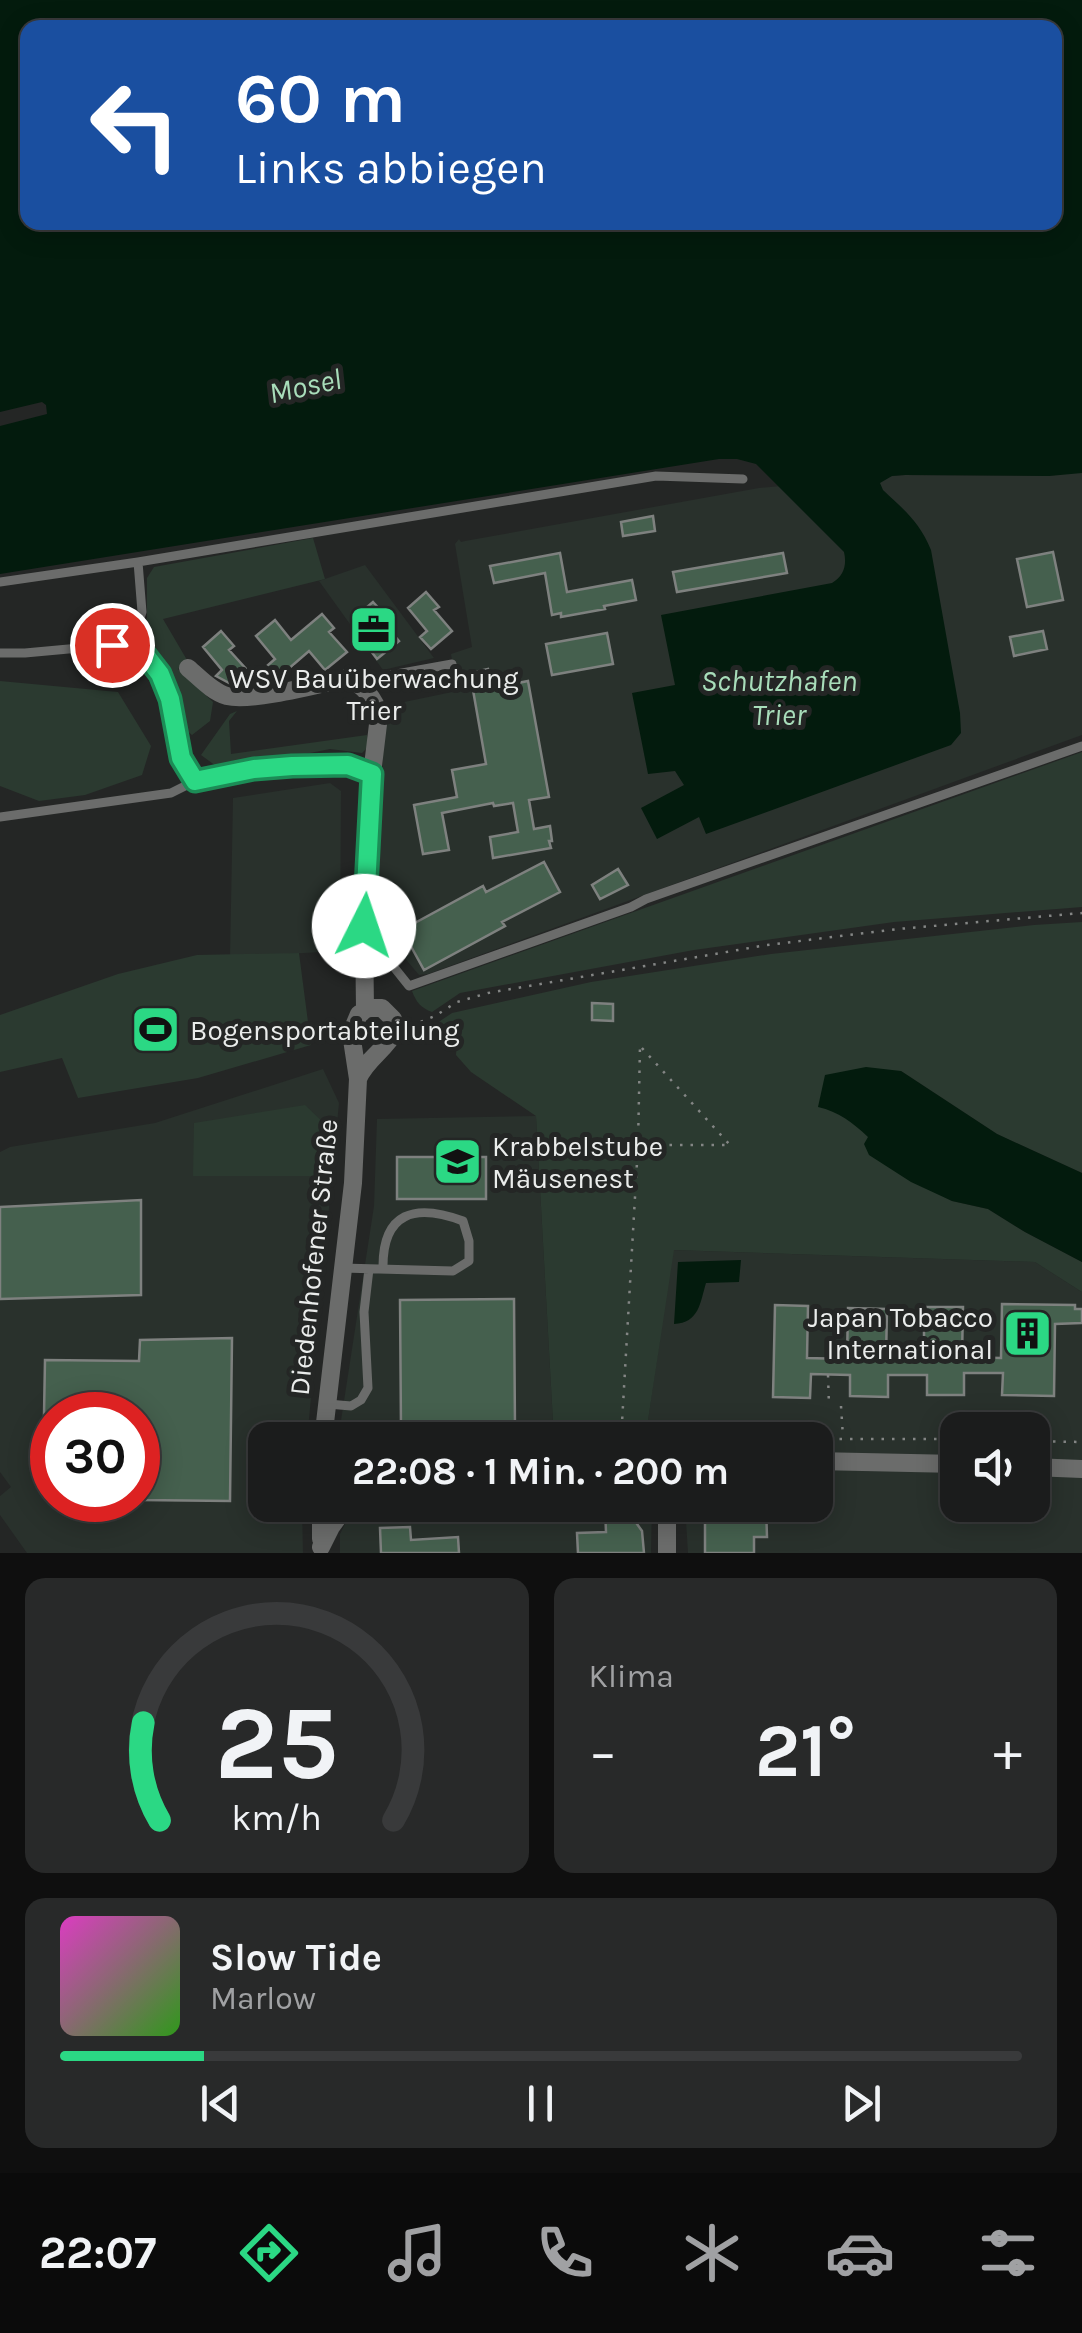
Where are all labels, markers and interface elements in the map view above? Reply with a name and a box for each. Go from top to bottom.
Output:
text: 60 m [235,58,406,140]
icon: left [70,60,200,190]
text: Links abbiegen [235,142,547,194]
water label: Mosel [265,361,345,411]
pin [70,603,155,688]
office icon: WSV Bauüberwachung Trier [348,604,400,656]
icon: arrive [85,618,140,673]
place label: WSV Bauüberwachung Trier [230,662,519,727]
water label: Schutzhafen Trier [701,663,857,733]
position arrow [312,874,416,978]
sports icon: Bogensportabteilung [129,1004,181,1056]
place label: Bogensportabteilung [190,1014,460,1047]
street label: Diedenhofener Straße [283,1117,344,1397]
place label: Krabbelstube Mäusenest [492,1130,663,1195]
school or university icon: Krabbelstube Mäusenest [431,1136,483,1188]
place label: Japan Tobacco International [808,1301,993,1366]
building icon: Japan Tobacco International [1002,1307,1054,1359]
speed limit sign: 30 [30,1392,160,1522]
map controls [940,1412,1050,1522]
button: sound [940,1412,1050,1522]
text: 22:08 · 1 Min. · 200 m [352,1449,729,1494]
text: Klima [589,1658,674,1695]
text: 25 [215,1683,338,1804]
text: 21° [755,1707,856,1795]
text: − [589,1720,617,1784]
text: + [993,1720,1022,1784]
text: km/h [231,1797,322,1839]
text: Slow Tide [210,1935,382,1980]
text: Marlow [210,1980,316,2017]
icon: previous [193,2076,248,2131]
icon: pause [513,2076,568,2131]
icon: next [834,2076,889,2131]
icon: directions [234,2218,304,2288]
icon: music [382,2218,452,2288]
icon: phone [530,2218,600,2288]
icon: climate [677,2218,747,2288]
icon: car [825,2218,895,2288]
icon: filters [973,2218,1043,2288]
text: 22:07 [39,2227,156,2279]

